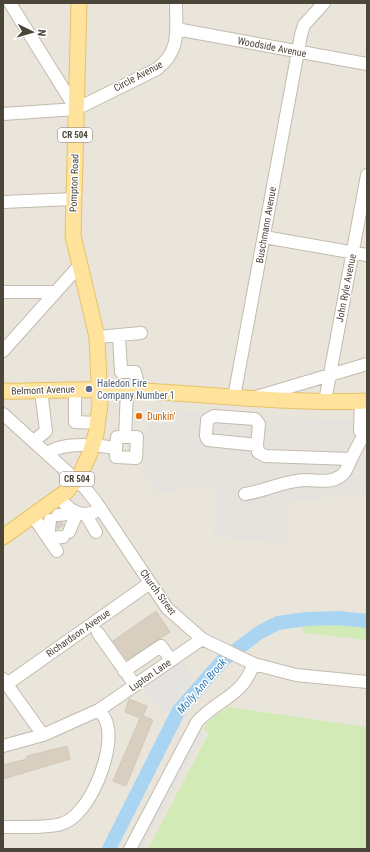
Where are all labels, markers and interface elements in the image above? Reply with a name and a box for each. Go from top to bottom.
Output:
north arrow [12,12,52,52]
text: N [35,29,48,37]
street label: Woodside Avenue [237,35,308,59]
street label: Circle Avenue [112,58,165,93]
road number: CR 504 [58,128,92,142]
street label: Pompton Road [67,154,81,212]
street label: Buschmann Avenue [254,186,278,264]
street label: John Ryle Avenue [334,253,358,323]
place label: Haledon Fire Company Number 1 [97,378,175,401]
street label: Belmont Avenue [11,383,75,397]
marker: Haledon Fire Company Number 1 [84,384,94,394]
marker: Dunkin' [134,411,144,421]
place label: Dunkin' [147,411,176,422]
road number: CR 504 [60,472,94,486]
street label: Church Street [138,567,178,617]
street label: Richardson Avenue [44,607,112,659]
street label: Lupton Lane [127,656,173,693]
water label: Molly Ann Brook [175,656,230,716]

